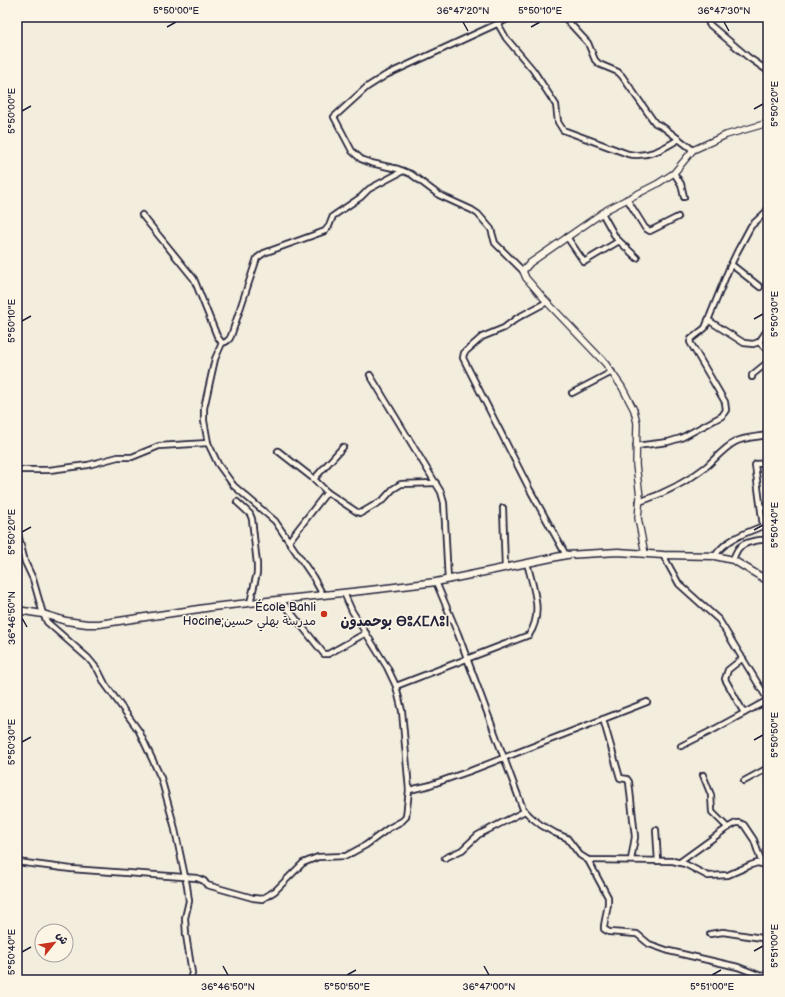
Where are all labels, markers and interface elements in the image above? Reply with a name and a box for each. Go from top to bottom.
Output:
text: 5°50'00"E [153,5,199,17]
text: 36°47'20"N [437,5,489,17]
text: 5°50'10"E [518,5,562,17]
text: 36°47'30"N [697,5,751,17]
text: 5°50'20"E [769,81,781,127]
text: 5°50'00"E [6,88,18,134]
text: 5°50'30"E [769,290,781,337]
text: 5°50'10"E [6,299,18,343]
text: 5°50'40"E [769,501,781,548]
text: 5°50'20"E [6,509,18,555]
text: 36°46'50"N [6,591,18,645]
place label: École Bahli Hocine;مدرسة بهلي حسين [183,599,316,632]
marker: École Bahli Hocine;مدرسة بهلي حسين [319,609,329,619]
district label: بوحمدون ⴱⵓⵃⵎⴷⵓⵏ [341,613,449,630]
text: 5°50'50"E [769,712,781,758]
text: 5°50'30"E [6,718,18,765]
north arrow [34,923,74,963]
text: 5°51'00"E [769,924,781,968]
text: 5°50'40"E [6,928,18,975]
text: ش [54,930,71,947]
text: 36°46'50"N [201,981,255,993]
text: 5°50'50"E [324,981,370,993]
text: 36°47'00"N [463,981,515,993]
text: 5°51'00"E [690,981,734,993]

